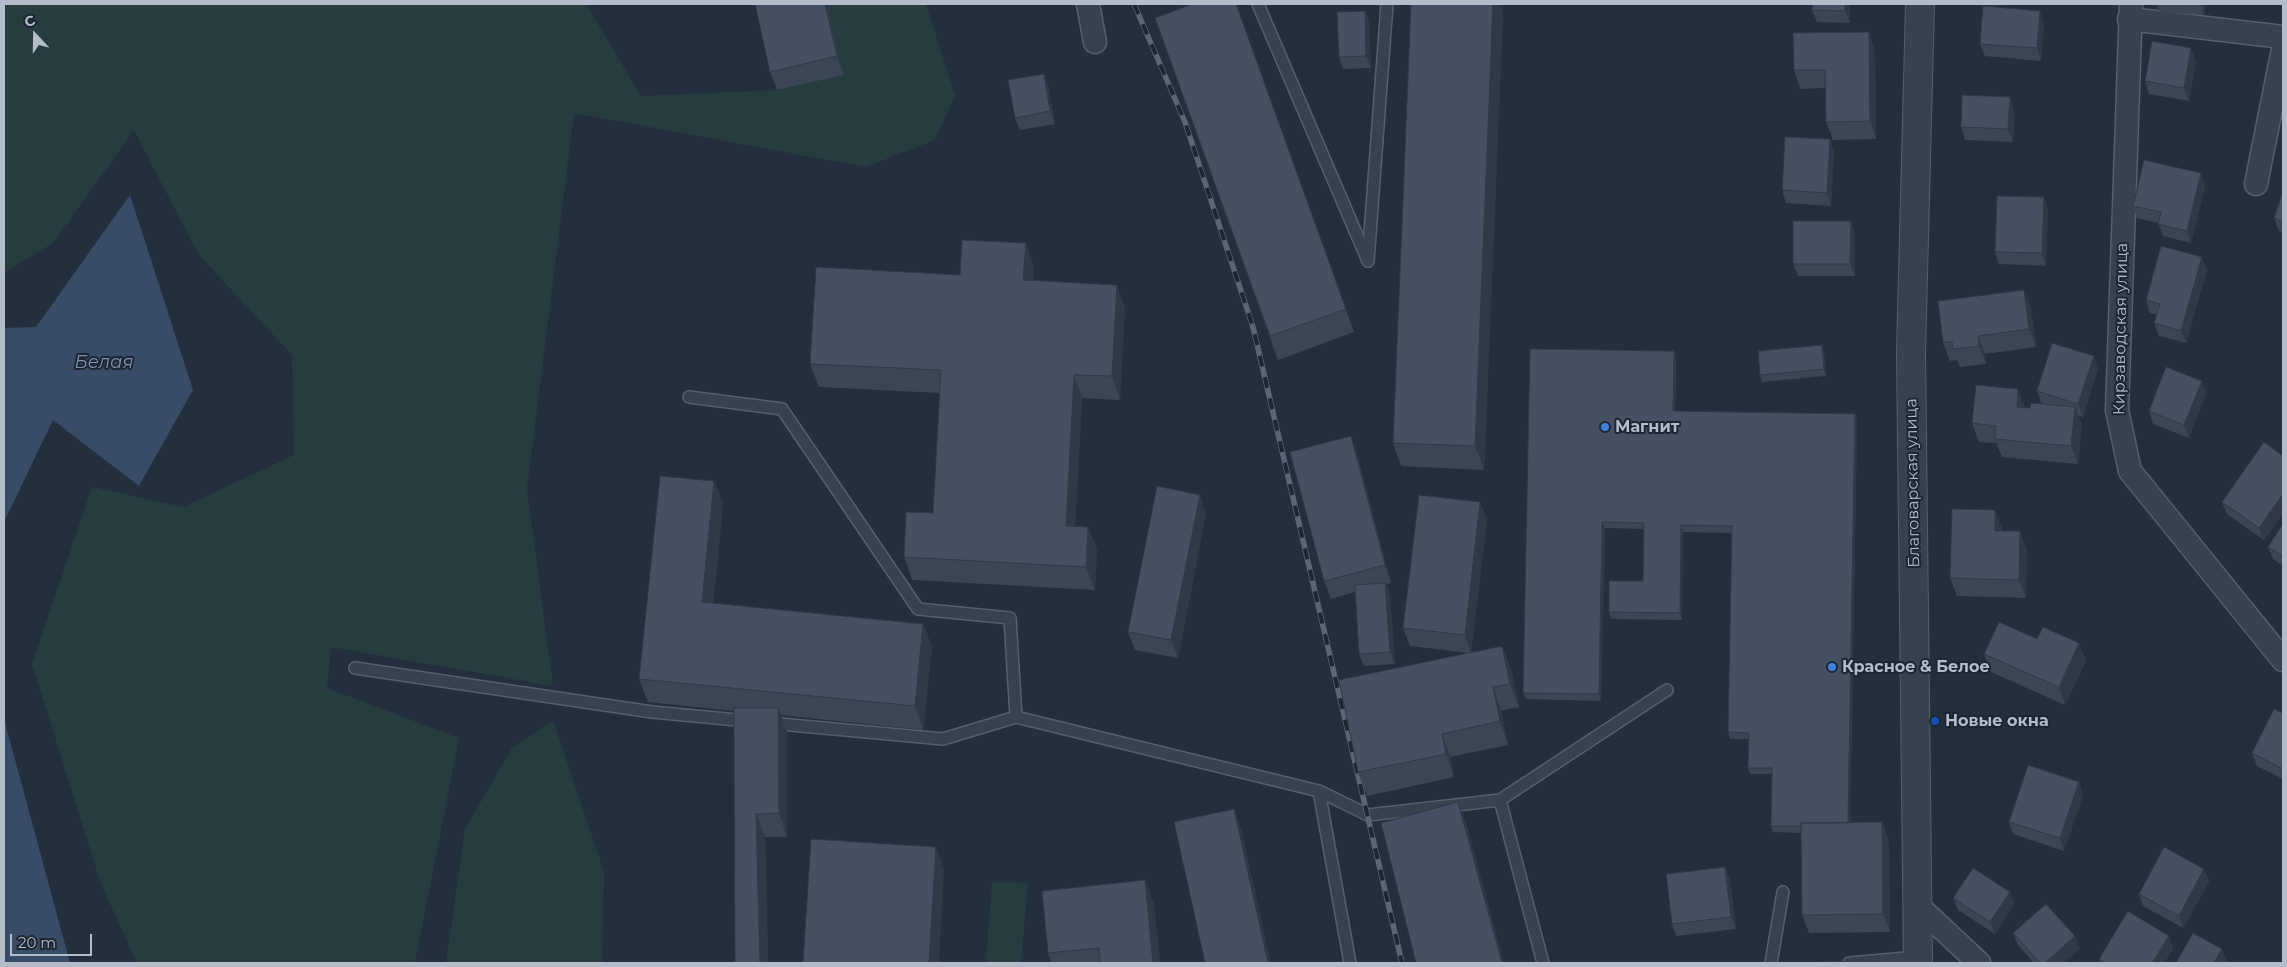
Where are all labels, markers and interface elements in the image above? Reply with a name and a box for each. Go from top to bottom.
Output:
north arrow [10,10,60,60]
text: С [22,11,38,31]
street label: Кирзаводская улица [2110,243,2132,415]
water label: Белая [75,352,133,374]
street label: Благоварская улица [1902,398,1924,568]
place label: Магнит [1615,417,1679,437]
marker: Магнит [1599,421,1611,433]
place label: Красное & Белое [1842,657,1990,677]
marker: Красное & Белое [1826,661,1838,673]
place label: Новые окна [1945,711,2049,731]
marker: Новые окна [1929,715,1941,727]
scale bar [12,924,95,956]
text: 20 m [18,933,56,952]

